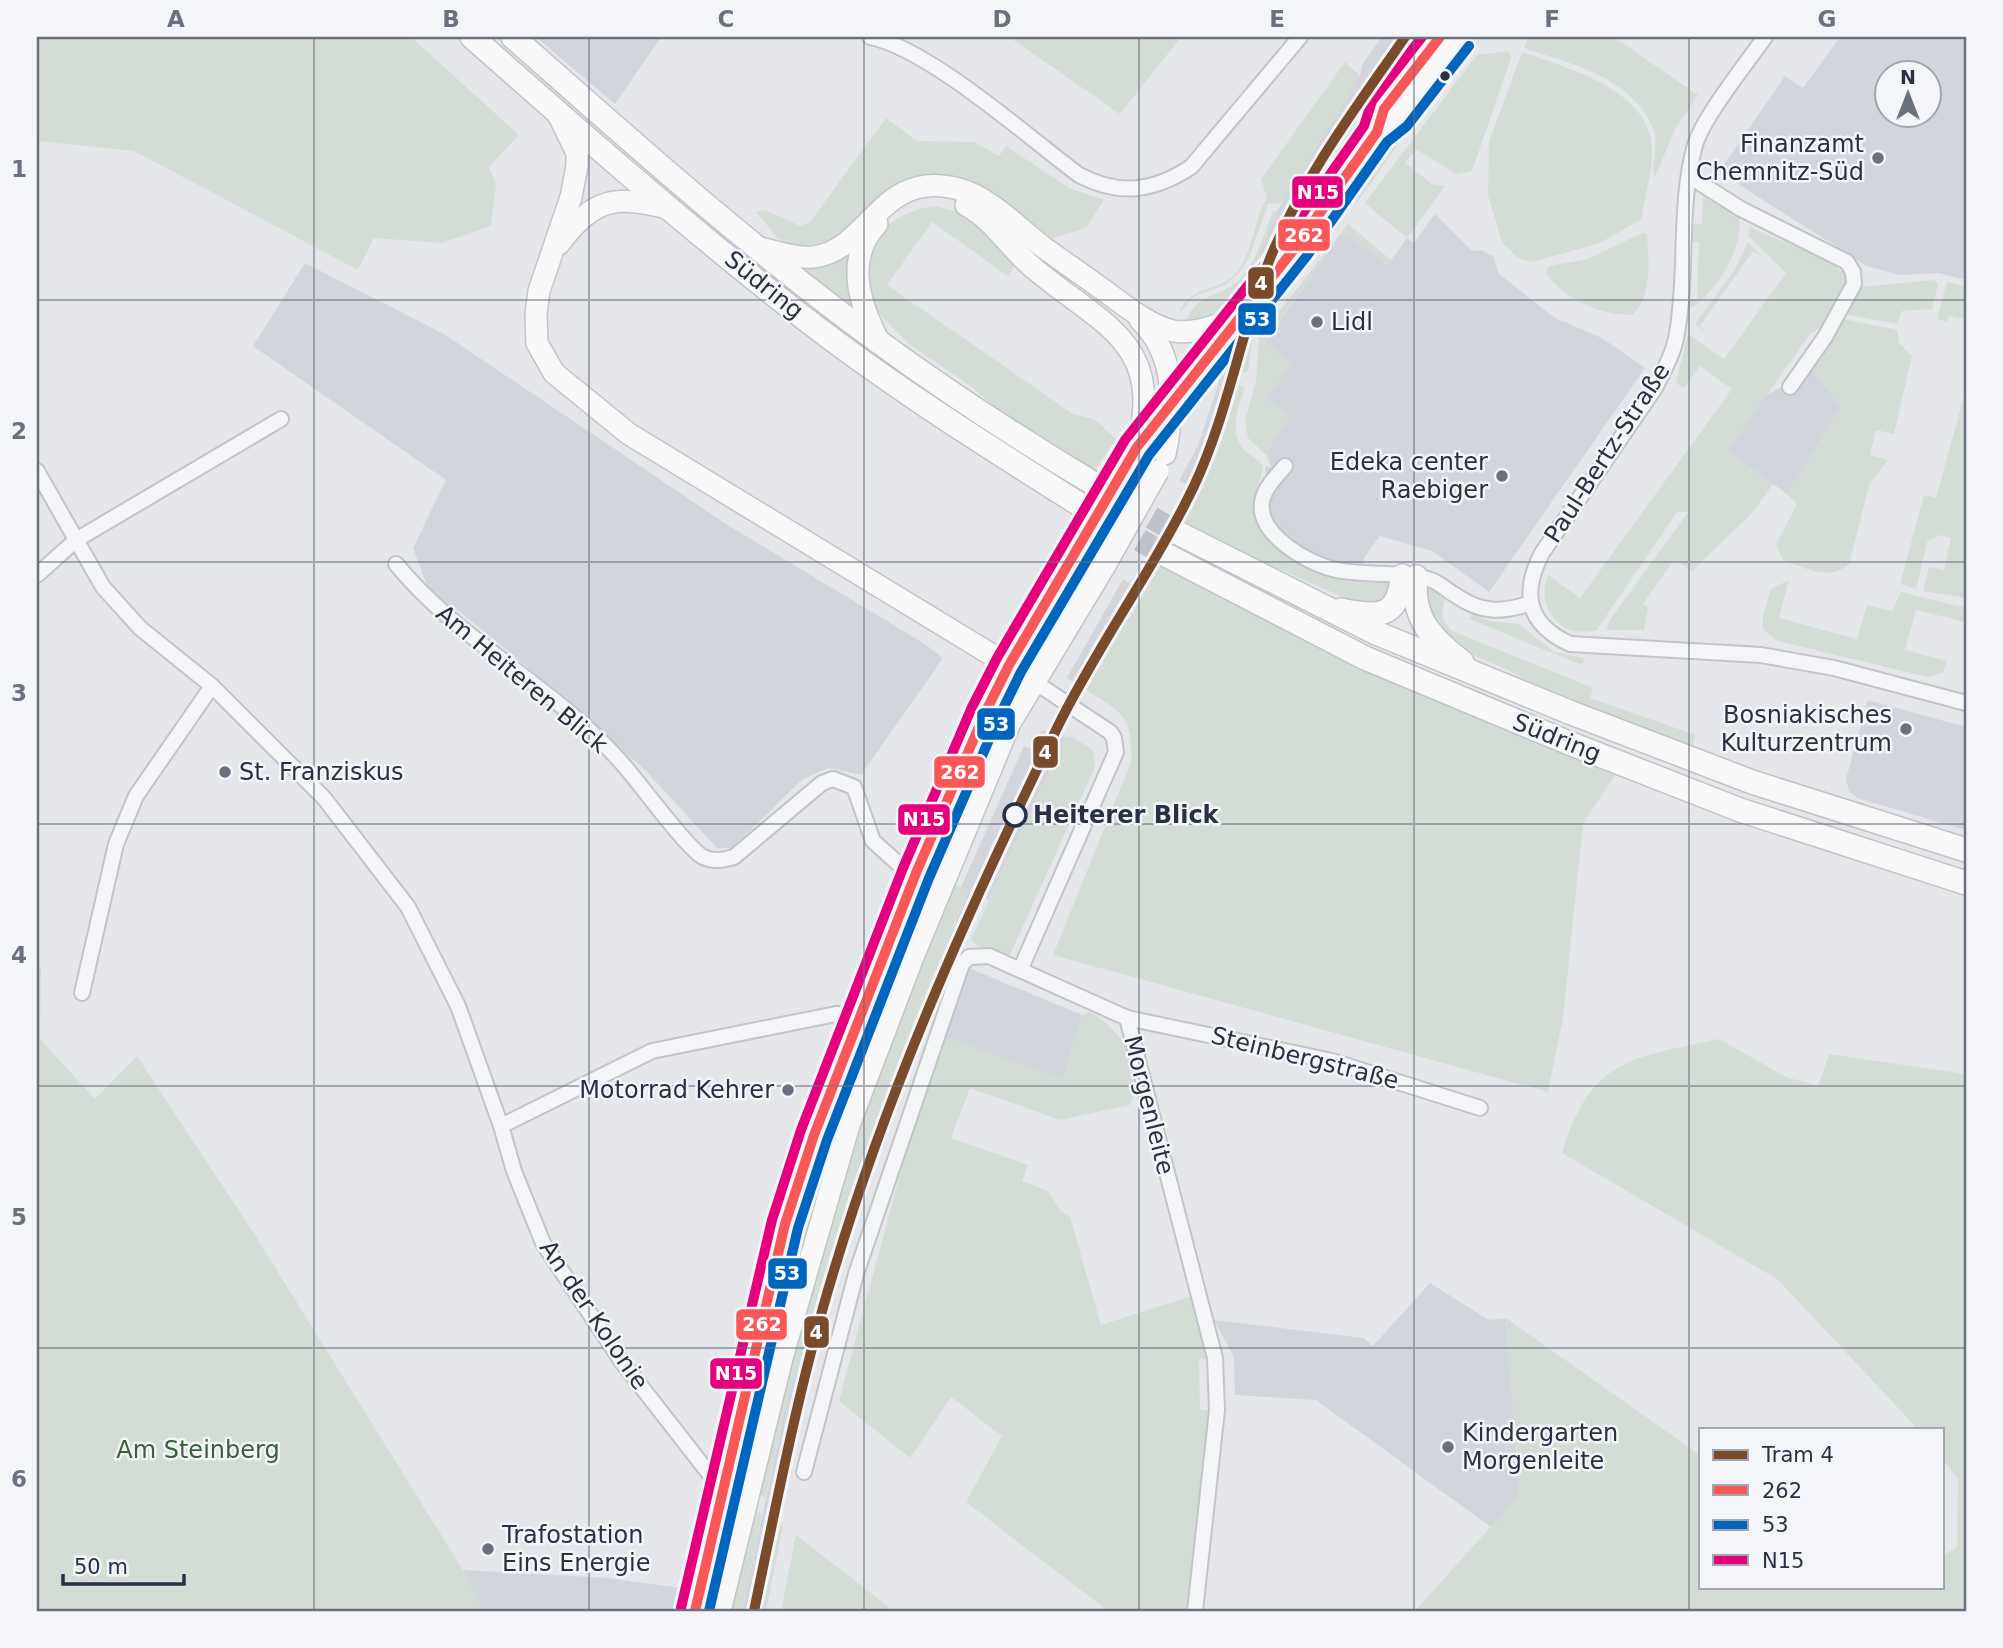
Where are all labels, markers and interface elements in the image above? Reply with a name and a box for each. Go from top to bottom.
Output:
text: A [167,6,185,32]
text: B [442,6,460,32]
text: C [718,6,734,32]
text: D [992,6,1012,32]
text: E [1269,6,1285,32]
text: F [1544,6,1560,32]
text: G [1818,6,1836,32]
north arrow [1874,60,1944,130]
text: N [1900,66,1916,88]
unlabelled marker [1438,69,1452,83]
place label: Finanzamt Chemnitz-Süd [1696,130,1864,186]
marker: Finanzamt Chemnitz-Süd [1870,150,1886,166]
text: 1 [11,156,27,182]
line badge: N15 [1291,175,1344,209]
text: N15 [1297,181,1339,203]
line badge: 262 [1277,218,1331,252]
text: 262 [1284,224,1324,246]
street label: Südring [719,245,809,325]
line badge: 4 [1247,266,1275,300]
text: 4 [1254,272,1268,294]
line badge: 53 [1237,302,1277,336]
text: 53 [1244,308,1270,330]
place label: Lidl [1331,308,1373,336]
marker: Lidl [1309,314,1325,330]
street label: Paul-Bertz-Straße [1538,358,1676,548]
text: 2 [11,418,27,444]
place label: Edeka center Raebiger [1330,448,1488,504]
marker: Edeka center Raebiger [1494,468,1510,484]
street label: Am Heiteren Blick [431,599,613,759]
text: 3 [11,680,27,706]
place label: Bosniakisches Kulturzentrum [1721,701,1892,757]
line badge: 53 [976,707,1016,741]
street label: Südring [1509,708,1605,768]
text: 53 [983,713,1009,735]
marker: Bosniakisches Kulturzentrum [1898,721,1914,737]
line badge: 4 [1032,735,1059,769]
text: 4 [1038,741,1052,763]
line badge: 262 [933,755,986,789]
place label: St. Franziskus [239,758,403,786]
text: 262 [940,761,980,783]
marker: St. Franziskus [217,764,233,780]
place label: Heiterer Blick [1033,801,1220,829]
line badge: N15 [897,803,951,836]
marker: Heiterer Blick [1003,803,1027,827]
text: N15 [903,808,945,830]
text: 4 [11,942,27,968]
street label: Steinbergstraße [1208,1021,1402,1095]
street label: Morgenleite [1118,1033,1180,1177]
place label: Motorrad Kehrer [579,1076,774,1104]
marker: Motorrad Kehrer [780,1082,796,1098]
text: 5 [11,1204,27,1230]
street label: An der Kolonie [534,1235,654,1395]
line badge: 53 [767,1257,808,1290]
text: 53 [774,1262,800,1284]
line badge: 262 [735,1308,788,1341]
text: 262 [742,1313,782,1335]
line badge: 4 [803,1315,830,1349]
text: 4 [809,1321,823,1343]
line badge: N15 [709,1357,763,1390]
text: N15 [715,1362,757,1384]
place label: Kindergarten Morgenleite [1462,1419,1618,1475]
legend [1699,1428,1944,1588]
park label: Am Steinberg [116,1436,280,1464]
marker: Kindergarten Morgenleite [1440,1439,1456,1455]
text: Tram 4 [1761,1443,1834,1467]
text: 6 [11,1466,27,1492]
text: 262 [1762,1479,1802,1503]
text: 53 [1762,1513,1789,1537]
place label: Trafostation Eins Energie [501,1521,650,1577]
marker: Trafostation Eins Energie [480,1541,496,1557]
scale bar [63,1543,184,1587]
text: N15 [1762,1549,1804,1573]
text: 50 m [74,1555,128,1579]

